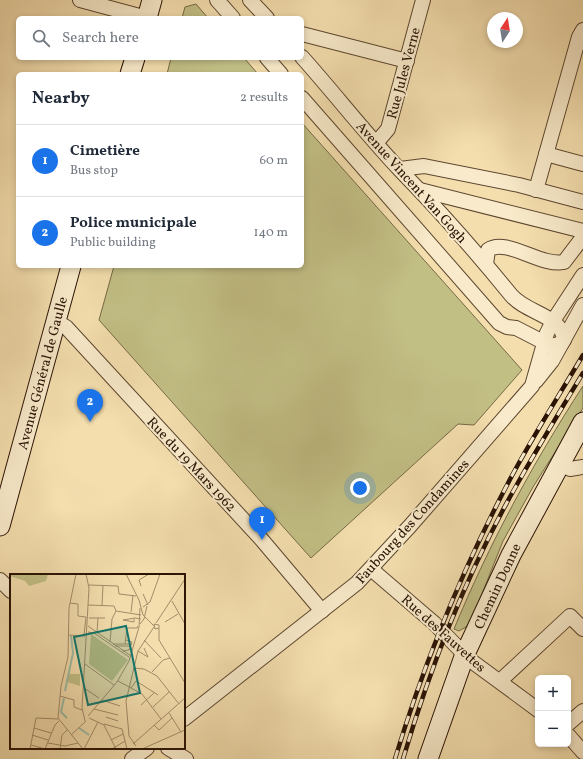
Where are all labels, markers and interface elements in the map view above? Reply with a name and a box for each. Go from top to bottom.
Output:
north arrow [487,12,523,48]
search box [16,16,304,60]
street label: Rue Jules Verne [383,25,426,121]
icon: search [30,27,52,49]
text: Search here [62,28,139,49]
text: Nearby [32,87,90,110]
text: 2 results [240,89,288,107]
street label: Avenue Vincent Van Gogh [351,118,471,248]
text: Cimetière [70,141,140,162]
text: 1 [42,152,48,170]
text: 60 m [260,152,288,170]
text: Bus stop [70,162,118,180]
text: Police municipale [70,213,197,234]
text: 2 [42,224,48,242]
text: 140 m [254,224,288,242]
text: Public building [70,234,156,252]
street label: Avenue Général de Gaulle [14,294,73,452]
pin: 2 [77,389,103,422]
street label: Rue du 19 Mars 1962 [142,413,240,517]
street label: Faubourg des Condamines [352,456,474,588]
your location [350,478,370,498]
pin: 1 [249,507,275,540]
street label: Chemin Donne [470,540,527,633]
inset map [10,574,185,749]
street label: Rue des Fauvettes [397,591,489,677]
map controls [535,675,571,747]
button: + [535,675,571,711]
button: − [535,711,571,747]

